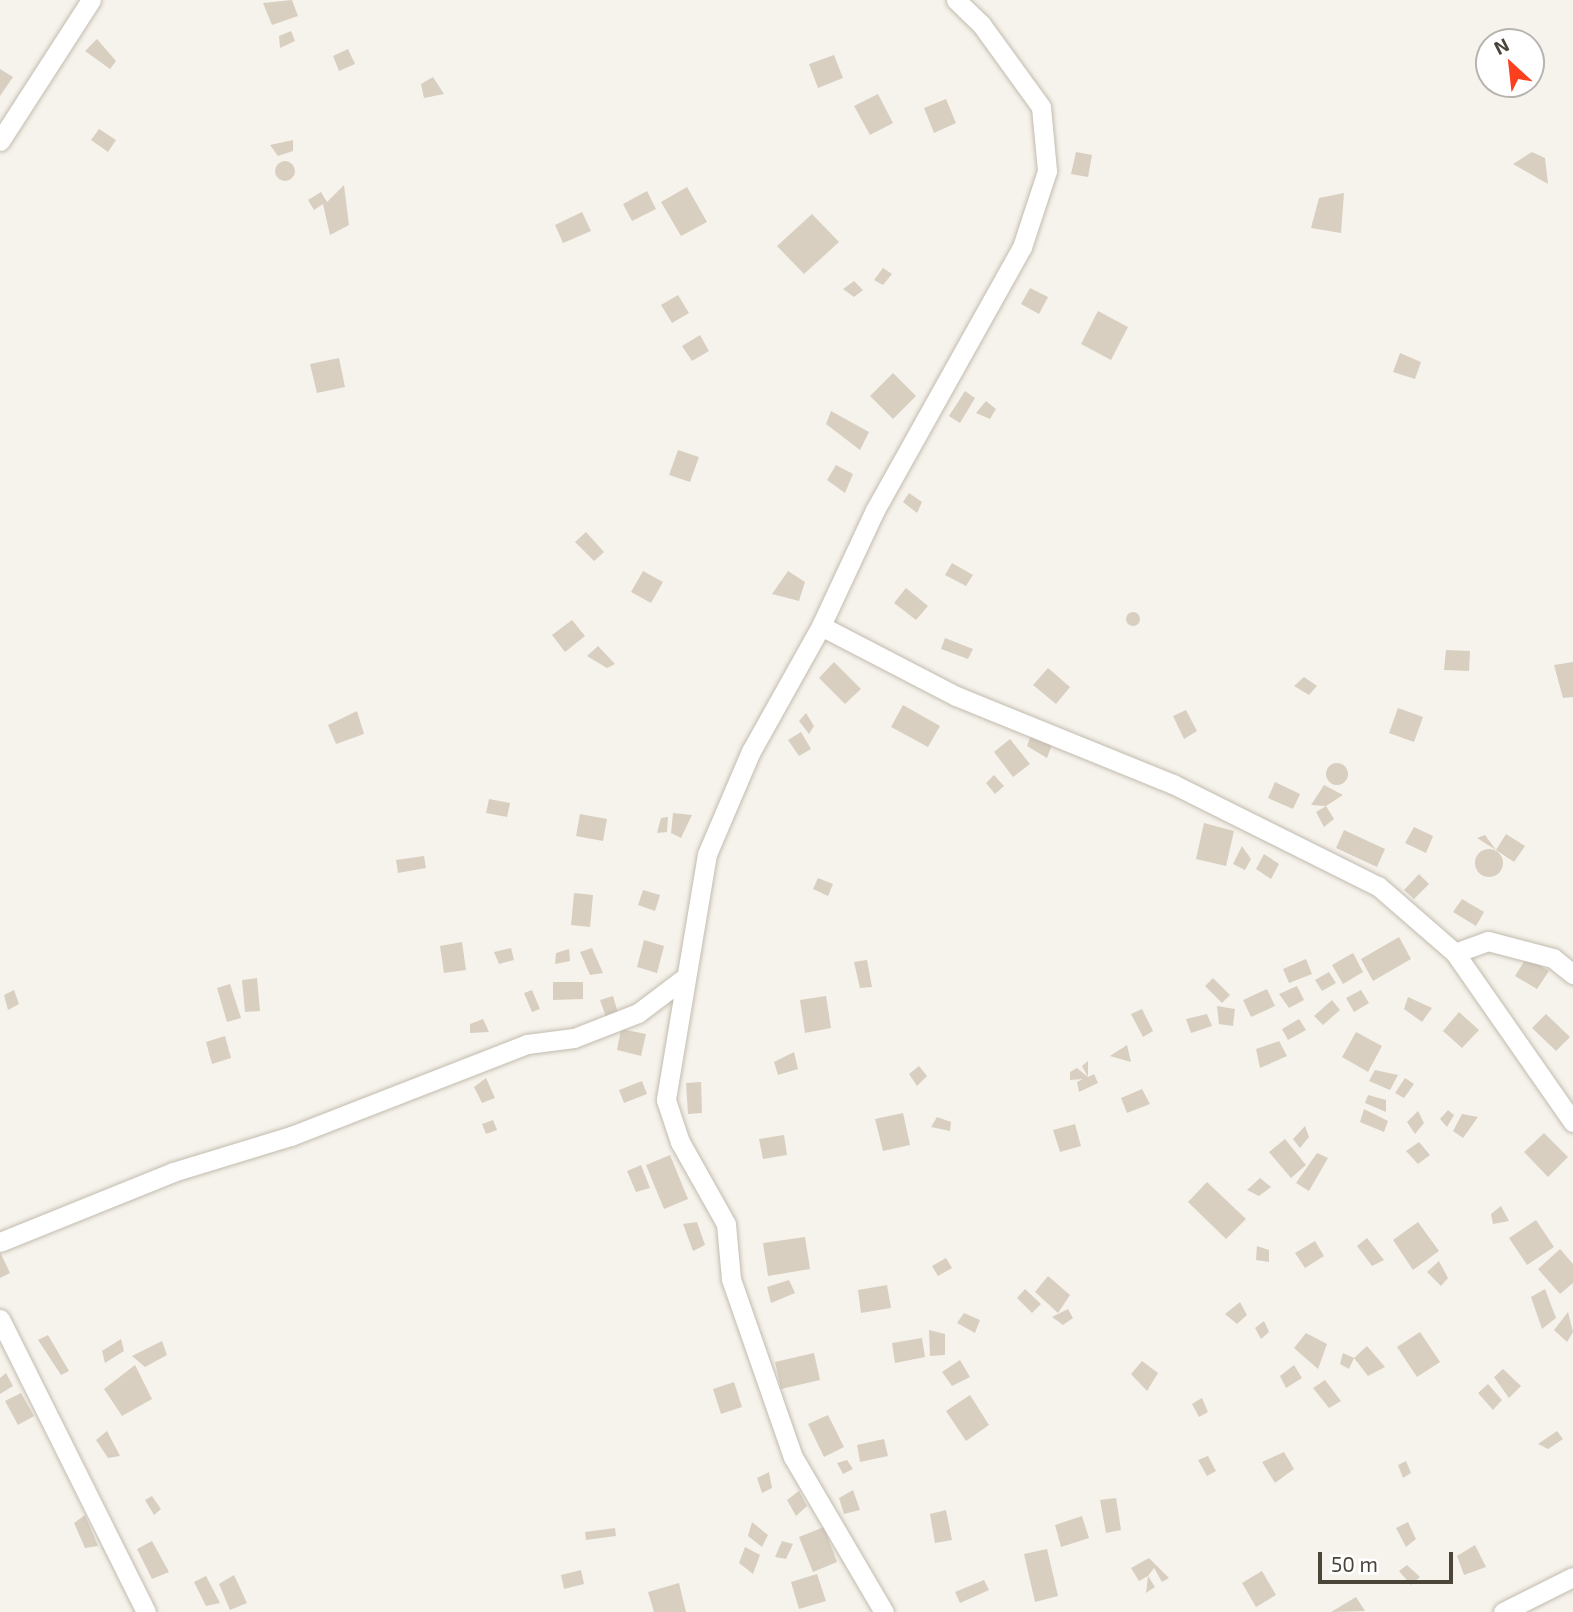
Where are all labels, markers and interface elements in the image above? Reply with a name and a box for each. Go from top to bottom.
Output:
north arrow [1475,28,1545,98]
text: N [1490,32,1512,59]
scale bar [1321,1538,1456,1582]
text: 50 m [1331,1551,1378,1576]

